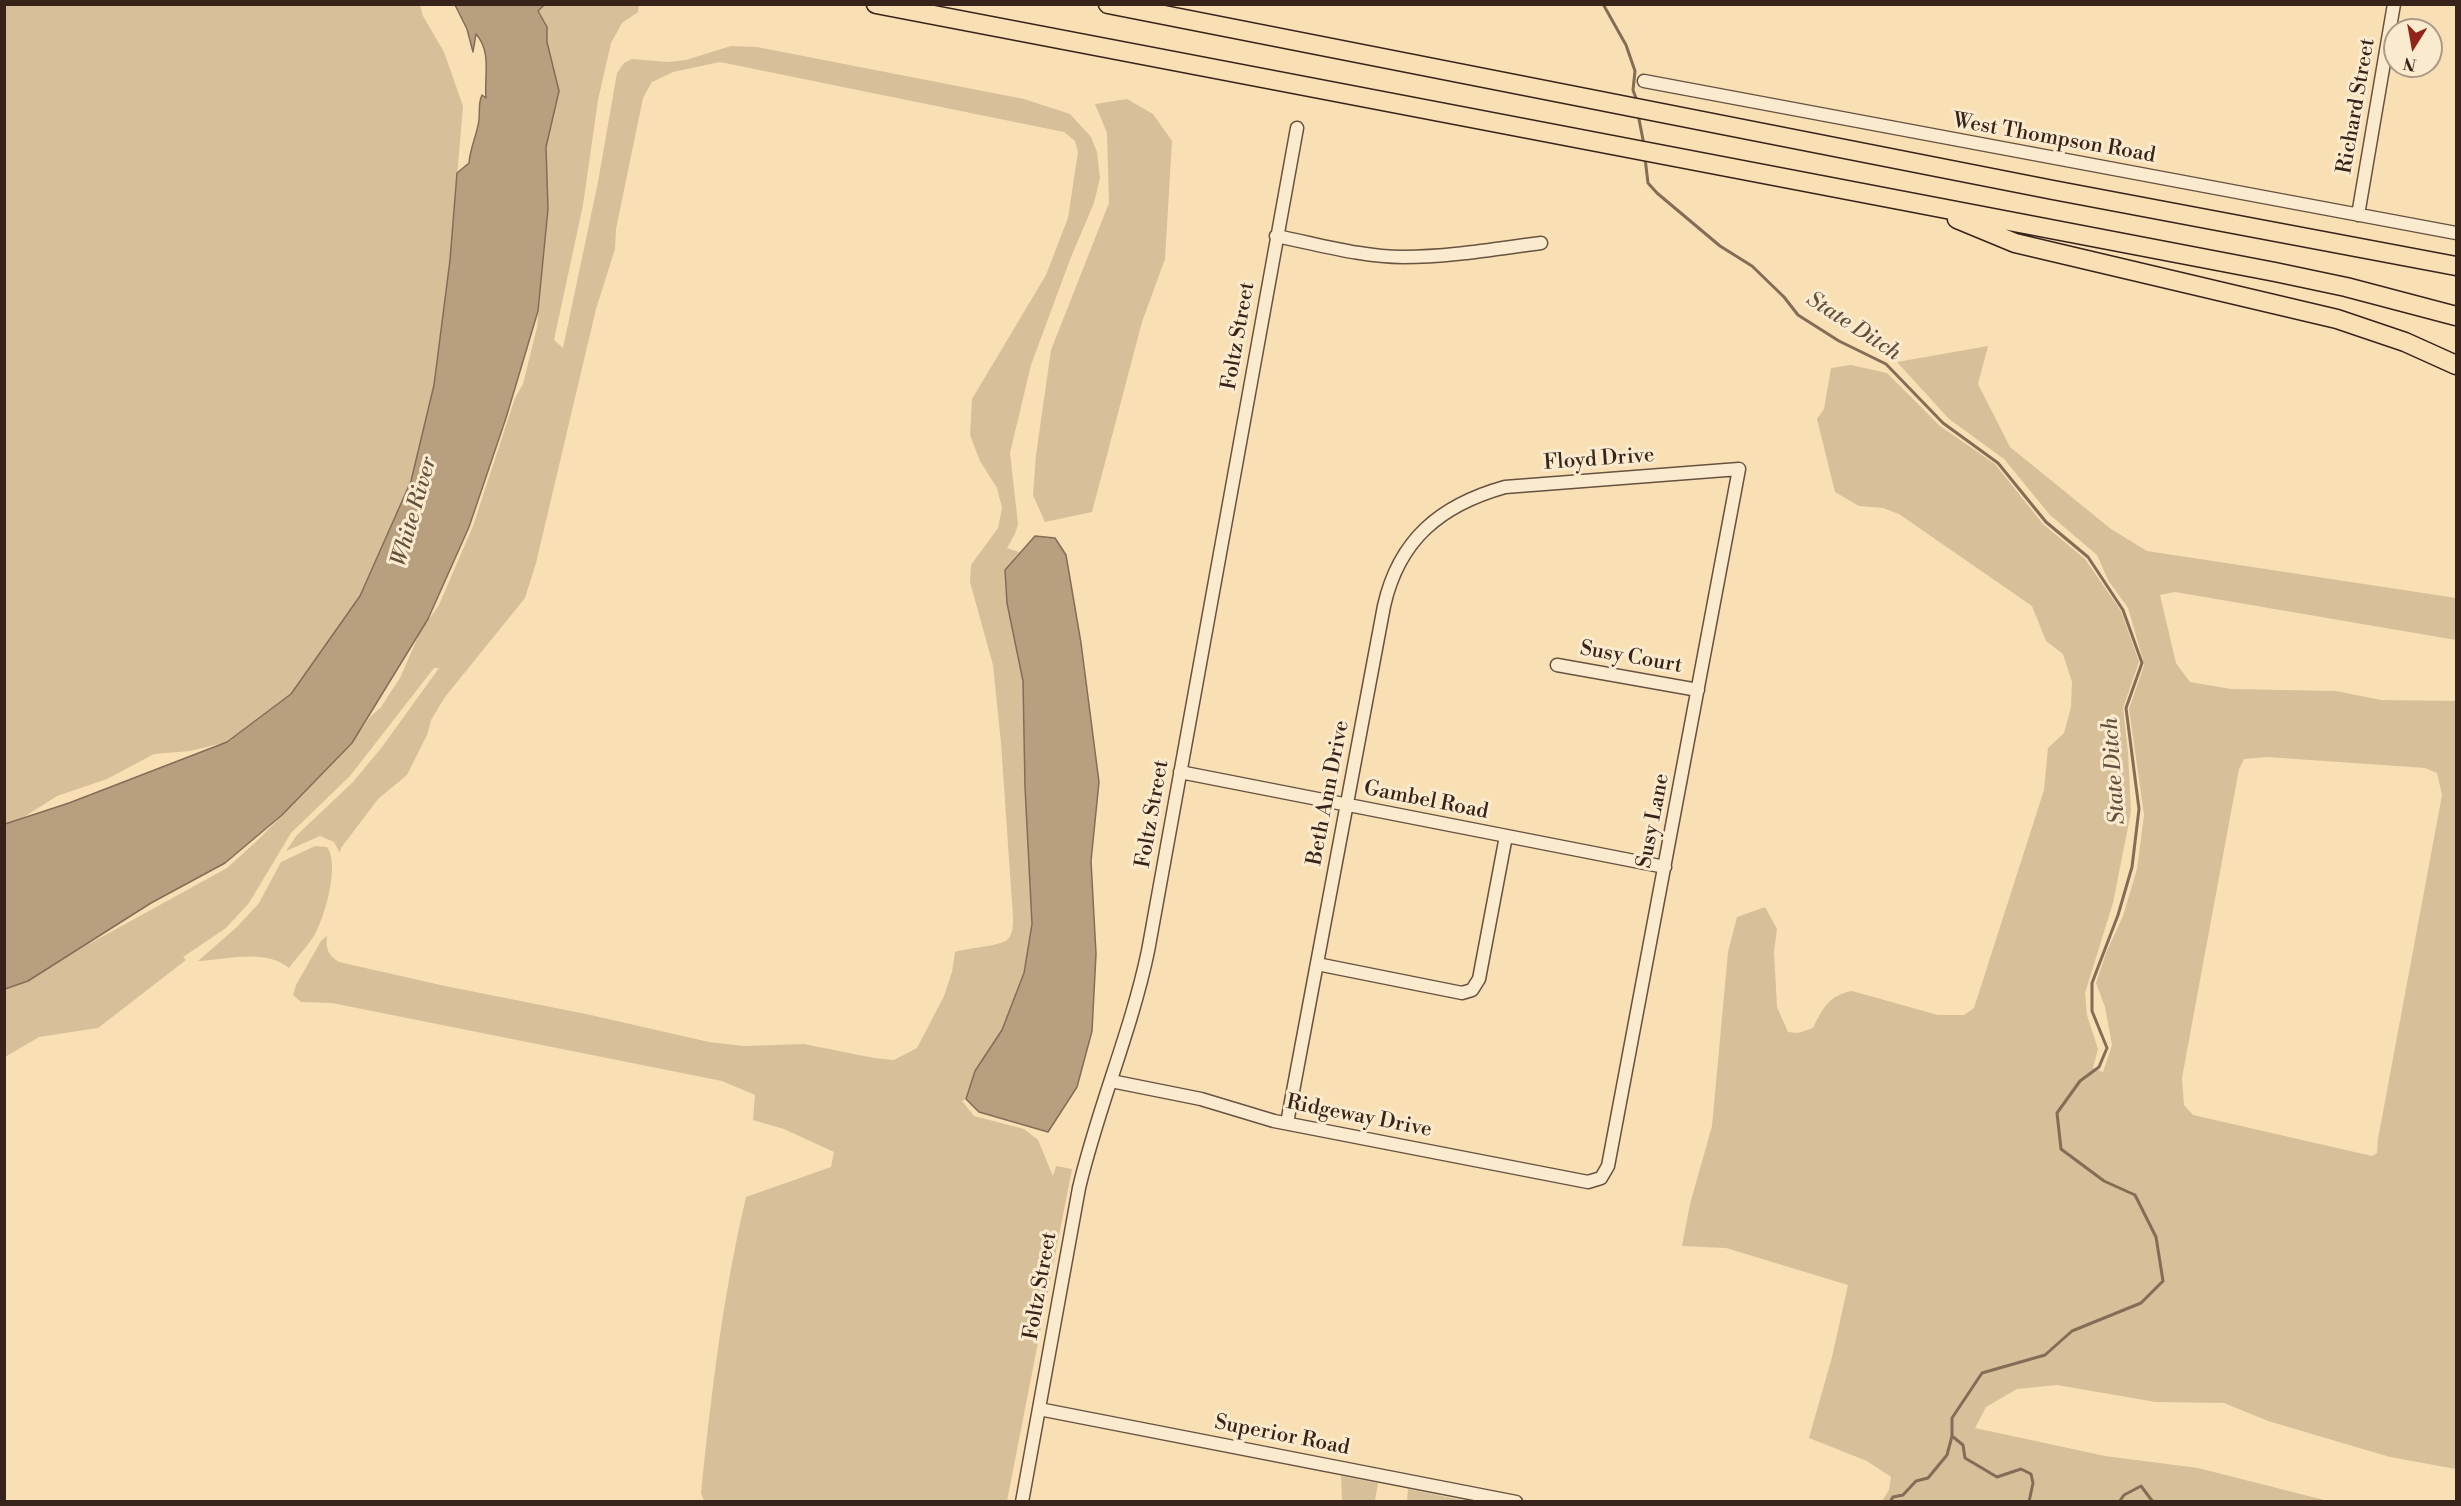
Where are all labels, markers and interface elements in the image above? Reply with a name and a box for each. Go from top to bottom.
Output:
north arrow [2383,18,2443,78]
street label: Richard Street [2333,36,2381,176]
text: N [2402,53,2418,75]
street label: West Thompson Road [1951,109,2157,169]
street label: Foltz Street [1217,280,1261,392]
water label: State Ditch [1801,287,1905,367]
street label: Floyd Drive [1543,444,1655,476]
water label: White River [387,454,443,570]
street label: Susy Court [1578,637,1684,679]
water label: State Ditch [2098,717,2132,825]
street label: Beth Ann Drive [1303,718,1355,868]
street label: Foltz Street [1131,758,1175,870]
street label: Susy Lane [1632,772,1676,870]
street label: Gambel Road [1362,777,1490,825]
street label: Ridgeway Drive [1284,1091,1434,1143]
street label: Foltz Street [1019,1230,1063,1342]
street label: Superior Road [1212,1411,1352,1461]

